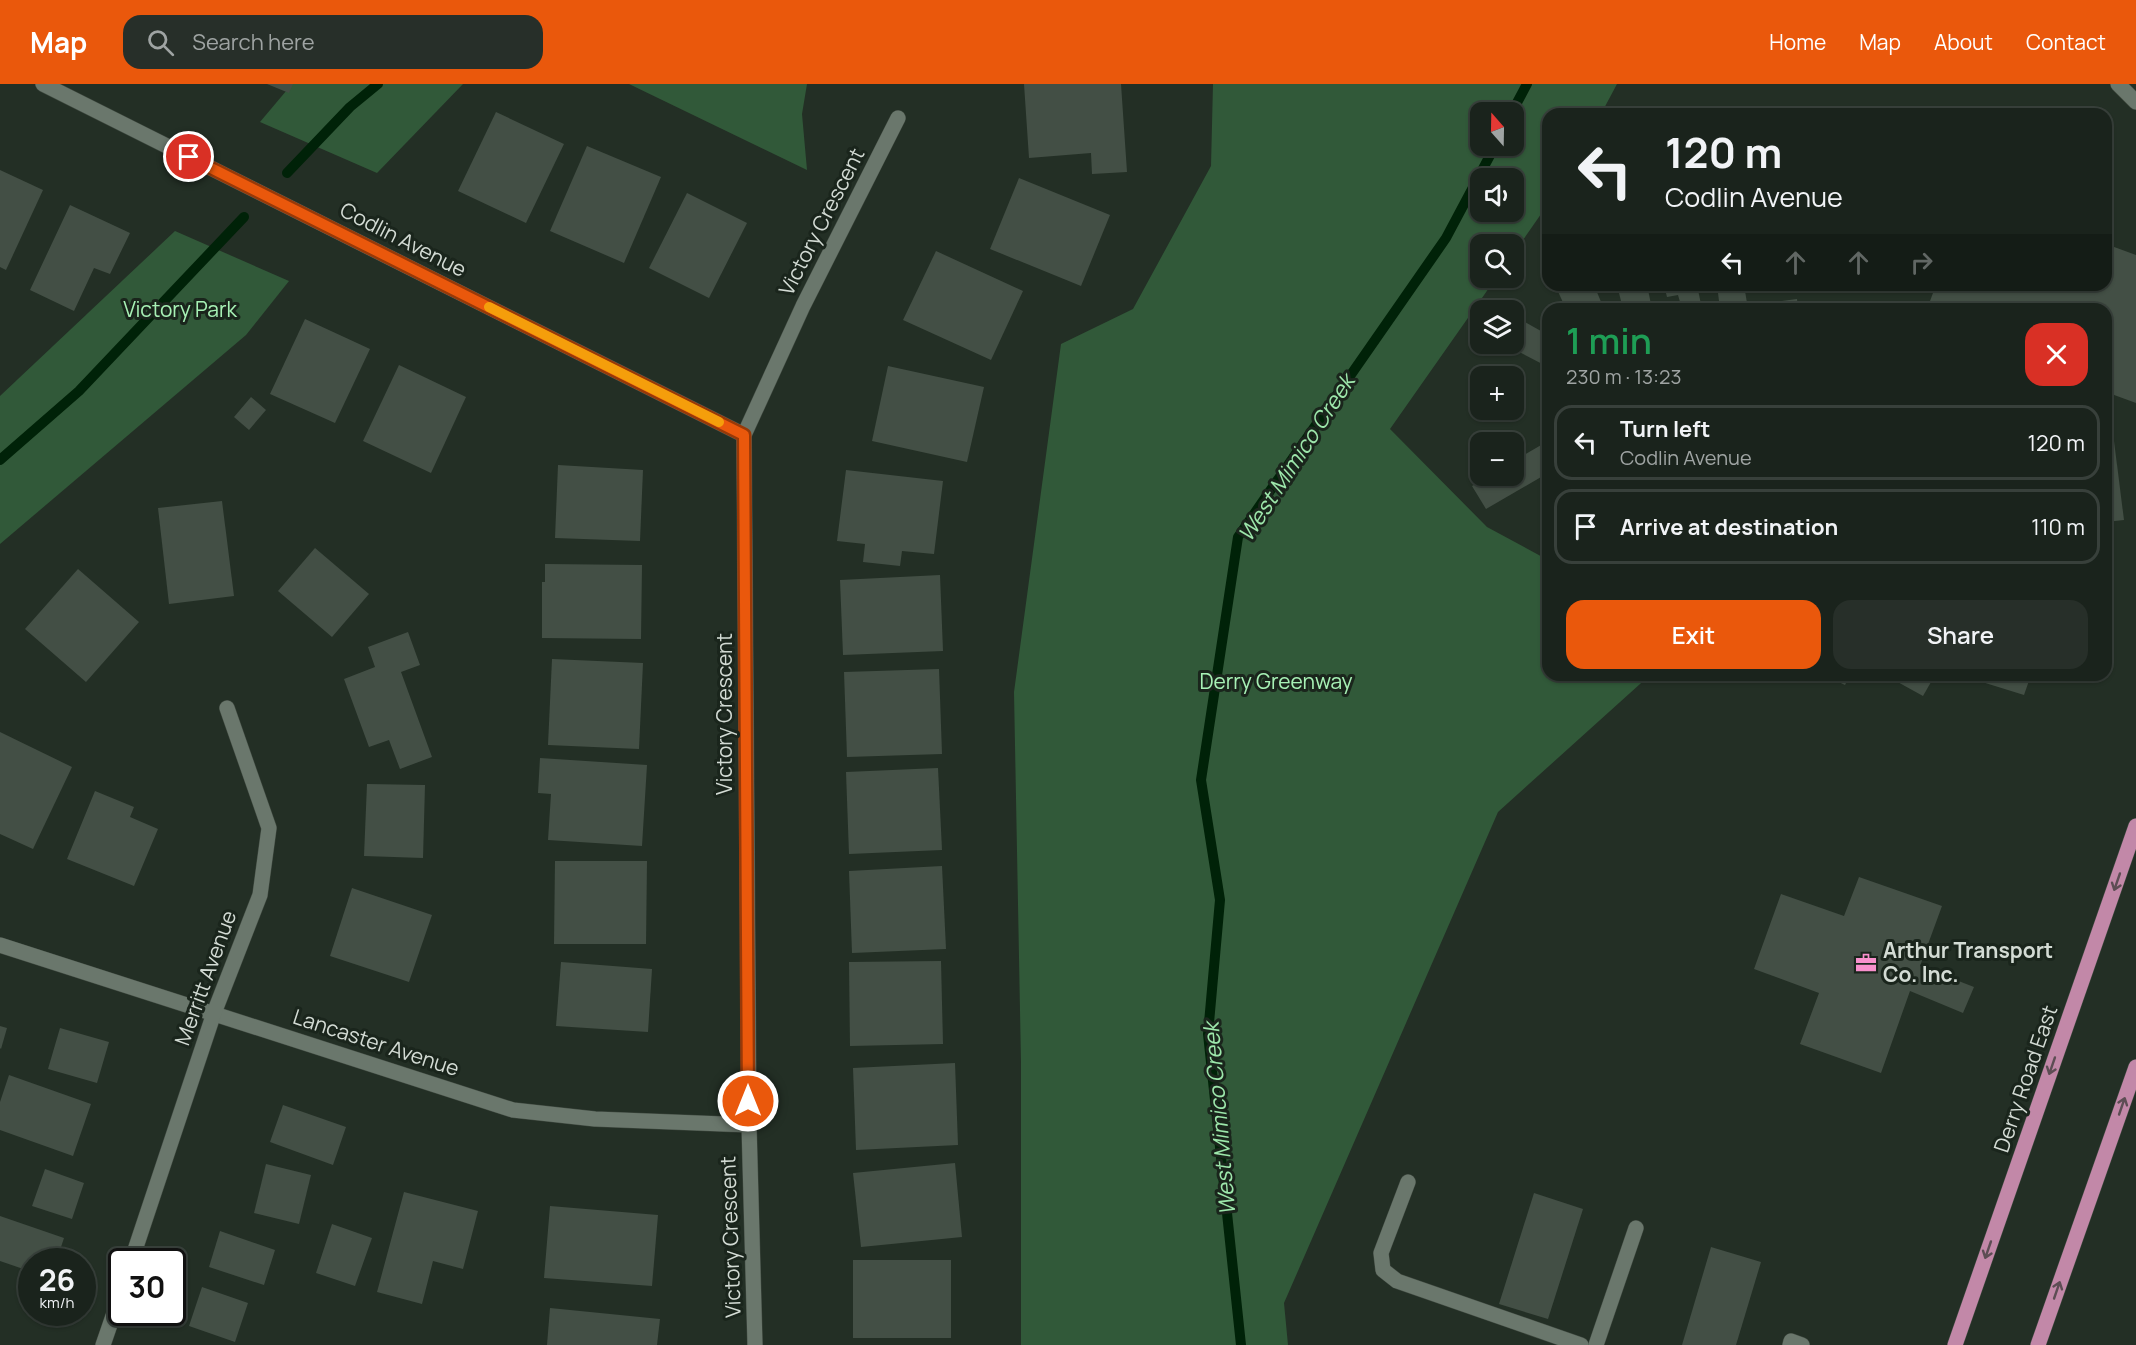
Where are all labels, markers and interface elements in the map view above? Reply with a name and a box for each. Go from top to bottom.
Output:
search box [123,15,543,69]
text: Map [30,23,87,61]
icon: search [144,26,177,59]
text: Search here [192,27,315,57]
text: Home [1769,28,1826,56]
text: Map [1859,28,1901,56]
text: About [1934,28,1993,56]
text: Contact [2026,28,2106,56]
north arrow [1470,102,1524,156]
map controls [1470,102,1524,486]
text: 120 m [1665,123,1782,181]
pin [163,131,214,182]
icon: left [1566,132,1644,210]
icon: arrive [172,140,205,173]
street label: Victory Crescent [772,143,870,300]
button: sound [1470,168,1524,222]
text: Codlin Avenue [1665,178,1843,215]
street label: Codlin Avenue [336,195,471,283]
button: search [1470,234,1524,288]
icon: left [1716,246,1749,279]
icon: ahead [1779,246,1812,279]
icon: ahead [1842,246,1875,279]
icon: right [1905,246,1938,279]
park label: Victory Park [123,295,237,323]
button: layers [1470,300,1524,354]
text: 1 min [1566,316,1652,365]
button: close [2025,323,2088,386]
text: 230 m · 13:23 [1566,363,1681,390]
water label: West Mimico Creek [1231,366,1363,547]
button: + [1470,366,1524,420]
text: Turn left [1620,414,1710,444]
icon: left [1569,426,1602,459]
text: 120 m [2027,428,2085,458]
button: − [1470,432,1524,486]
text: Codlin Avenue [1620,444,1752,471]
icon: arrive [1569,510,1602,543]
text: Arrive at destination [1620,512,1838,542]
text: 110 m [2031,512,2085,542]
button: Exit [1566,600,1821,669]
button: Share [1833,600,2088,669]
street label: Victory Crescent [710,633,738,795]
park label: Derry Greenway [1199,667,1353,695]
one-way arrow [2110,872,2121,890]
street label: Merritt Avenue [168,906,242,1049]
place label: Arthur Transport Co. Inc. [1883,936,2053,988]
office icon: Arthur Transport Co. Inc. [1854,951,1878,975]
street label: Derry Road East [1987,1001,2063,1156]
street label: Lancaster Avenue [290,1002,463,1082]
water label: West Mimico Creek [1195,1018,1242,1217]
one-way arrow [2046,1056,2057,1075]
position arrow [716,1069,780,1133]
one-way arrow [2118,1097,2129,1116]
street label: Victory Crescent [713,1156,747,1318]
one-way arrow [1982,1240,1993,1259]
speed limit sign: 30 [108,1248,186,1326]
text: 26 [39,1259,75,1300]
one-way arrow [2053,1281,2064,1300]
text: km/h [40,1292,74,1313]

